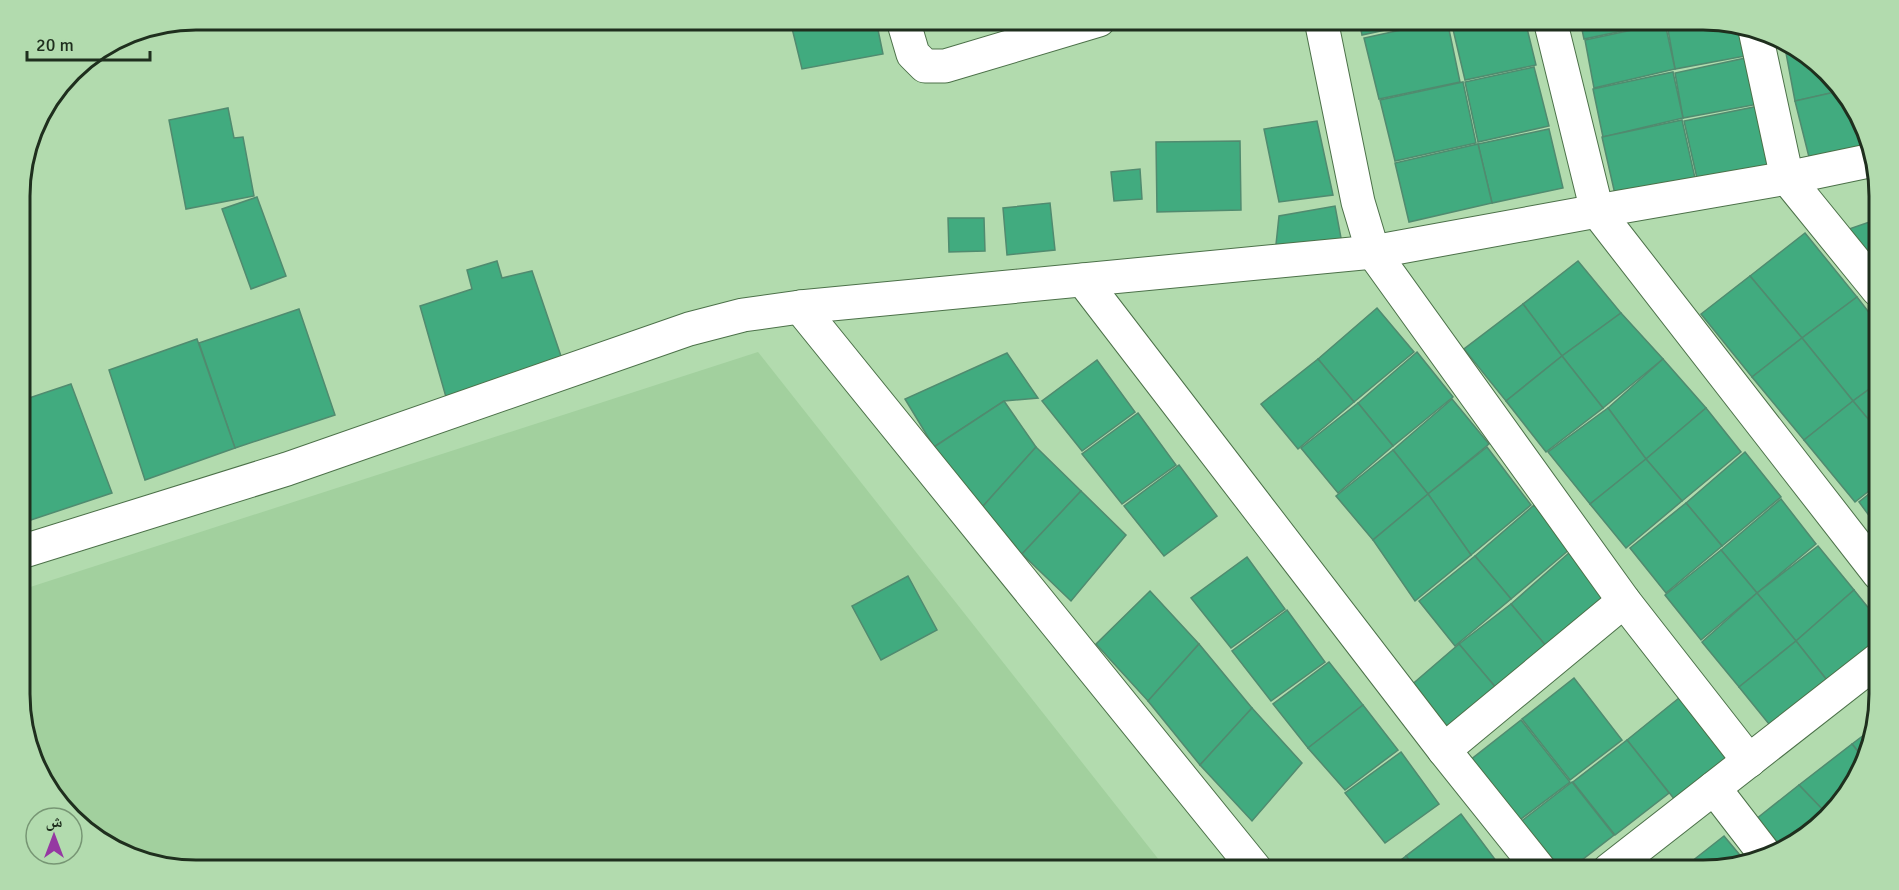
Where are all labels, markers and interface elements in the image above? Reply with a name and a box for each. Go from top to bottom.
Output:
scale bar [27,24,150,62]
text: 20 m [36,34,74,56]
north arrow [24,806,84,866]
text: ش [46,812,63,832]

